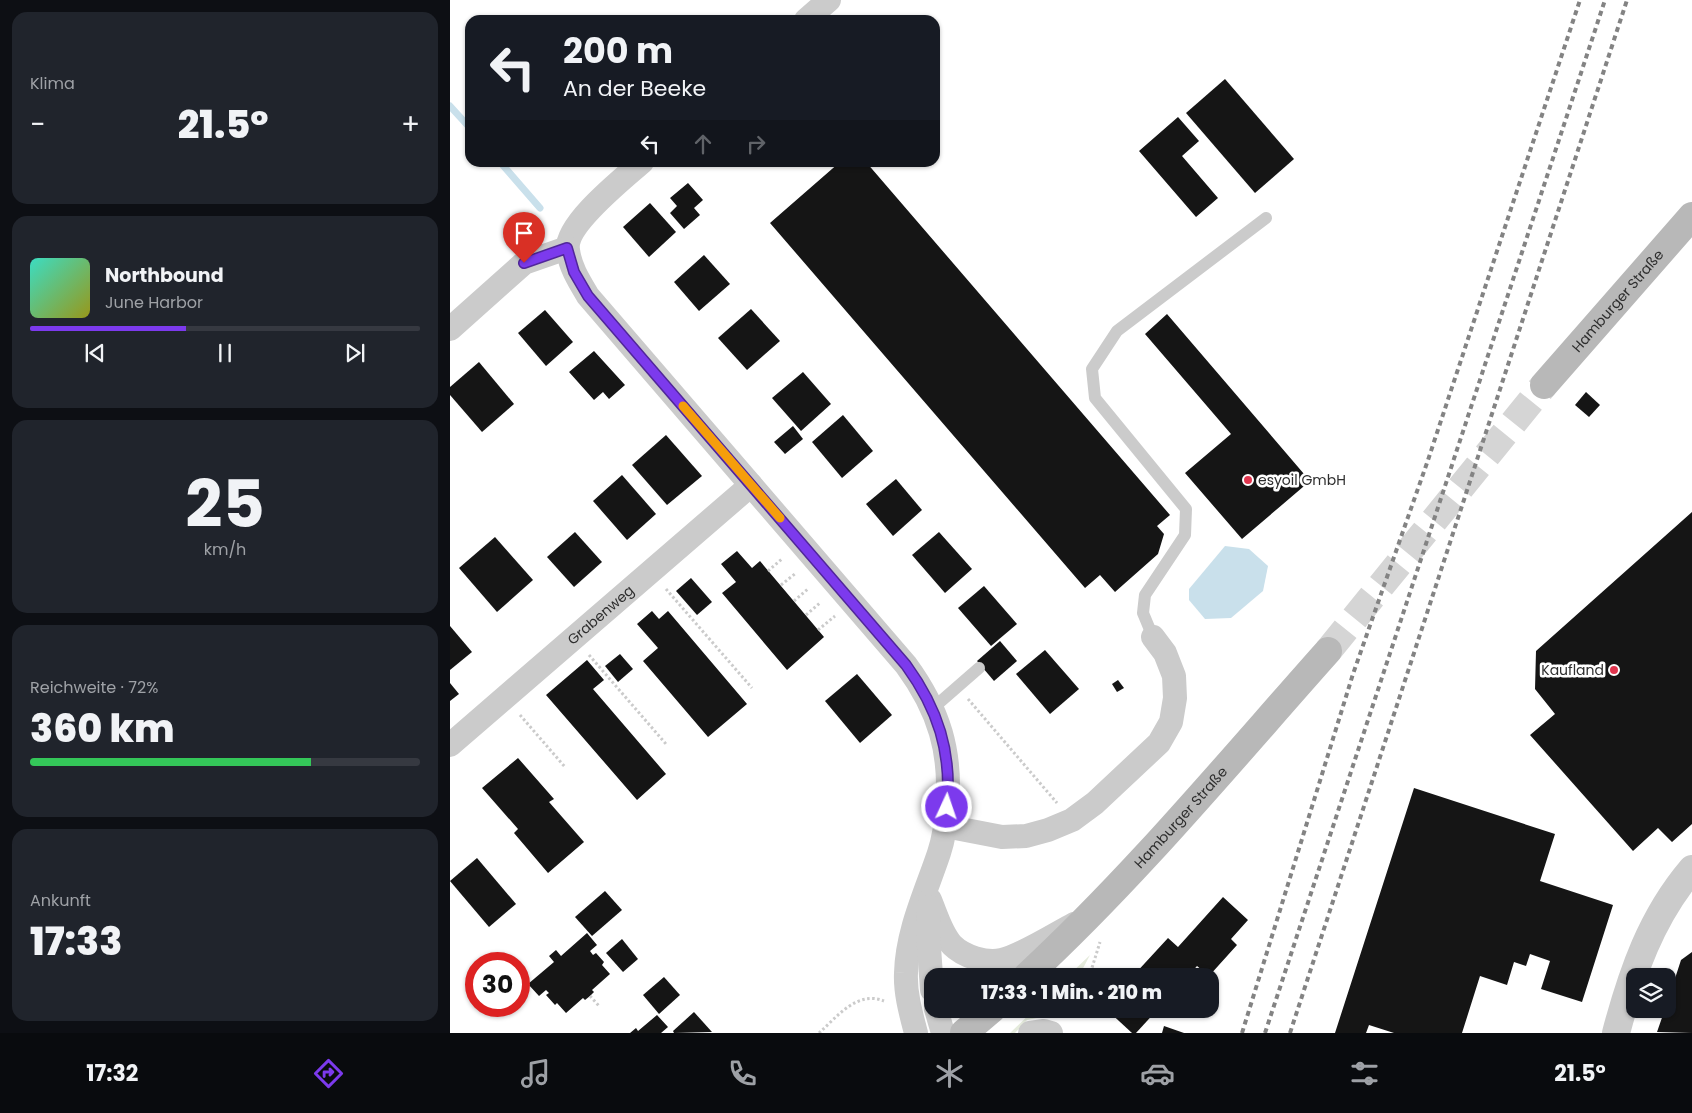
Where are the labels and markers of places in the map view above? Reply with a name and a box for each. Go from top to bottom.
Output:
pin [503,212,545,263]
place label: esyoil GmbH [1258,470,1346,490]
marker: esyoil GmbH [1242,474,1254,486]
place label: Kaufland [1541,660,1604,680]
marker: Kaufland [1608,664,1620,676]

